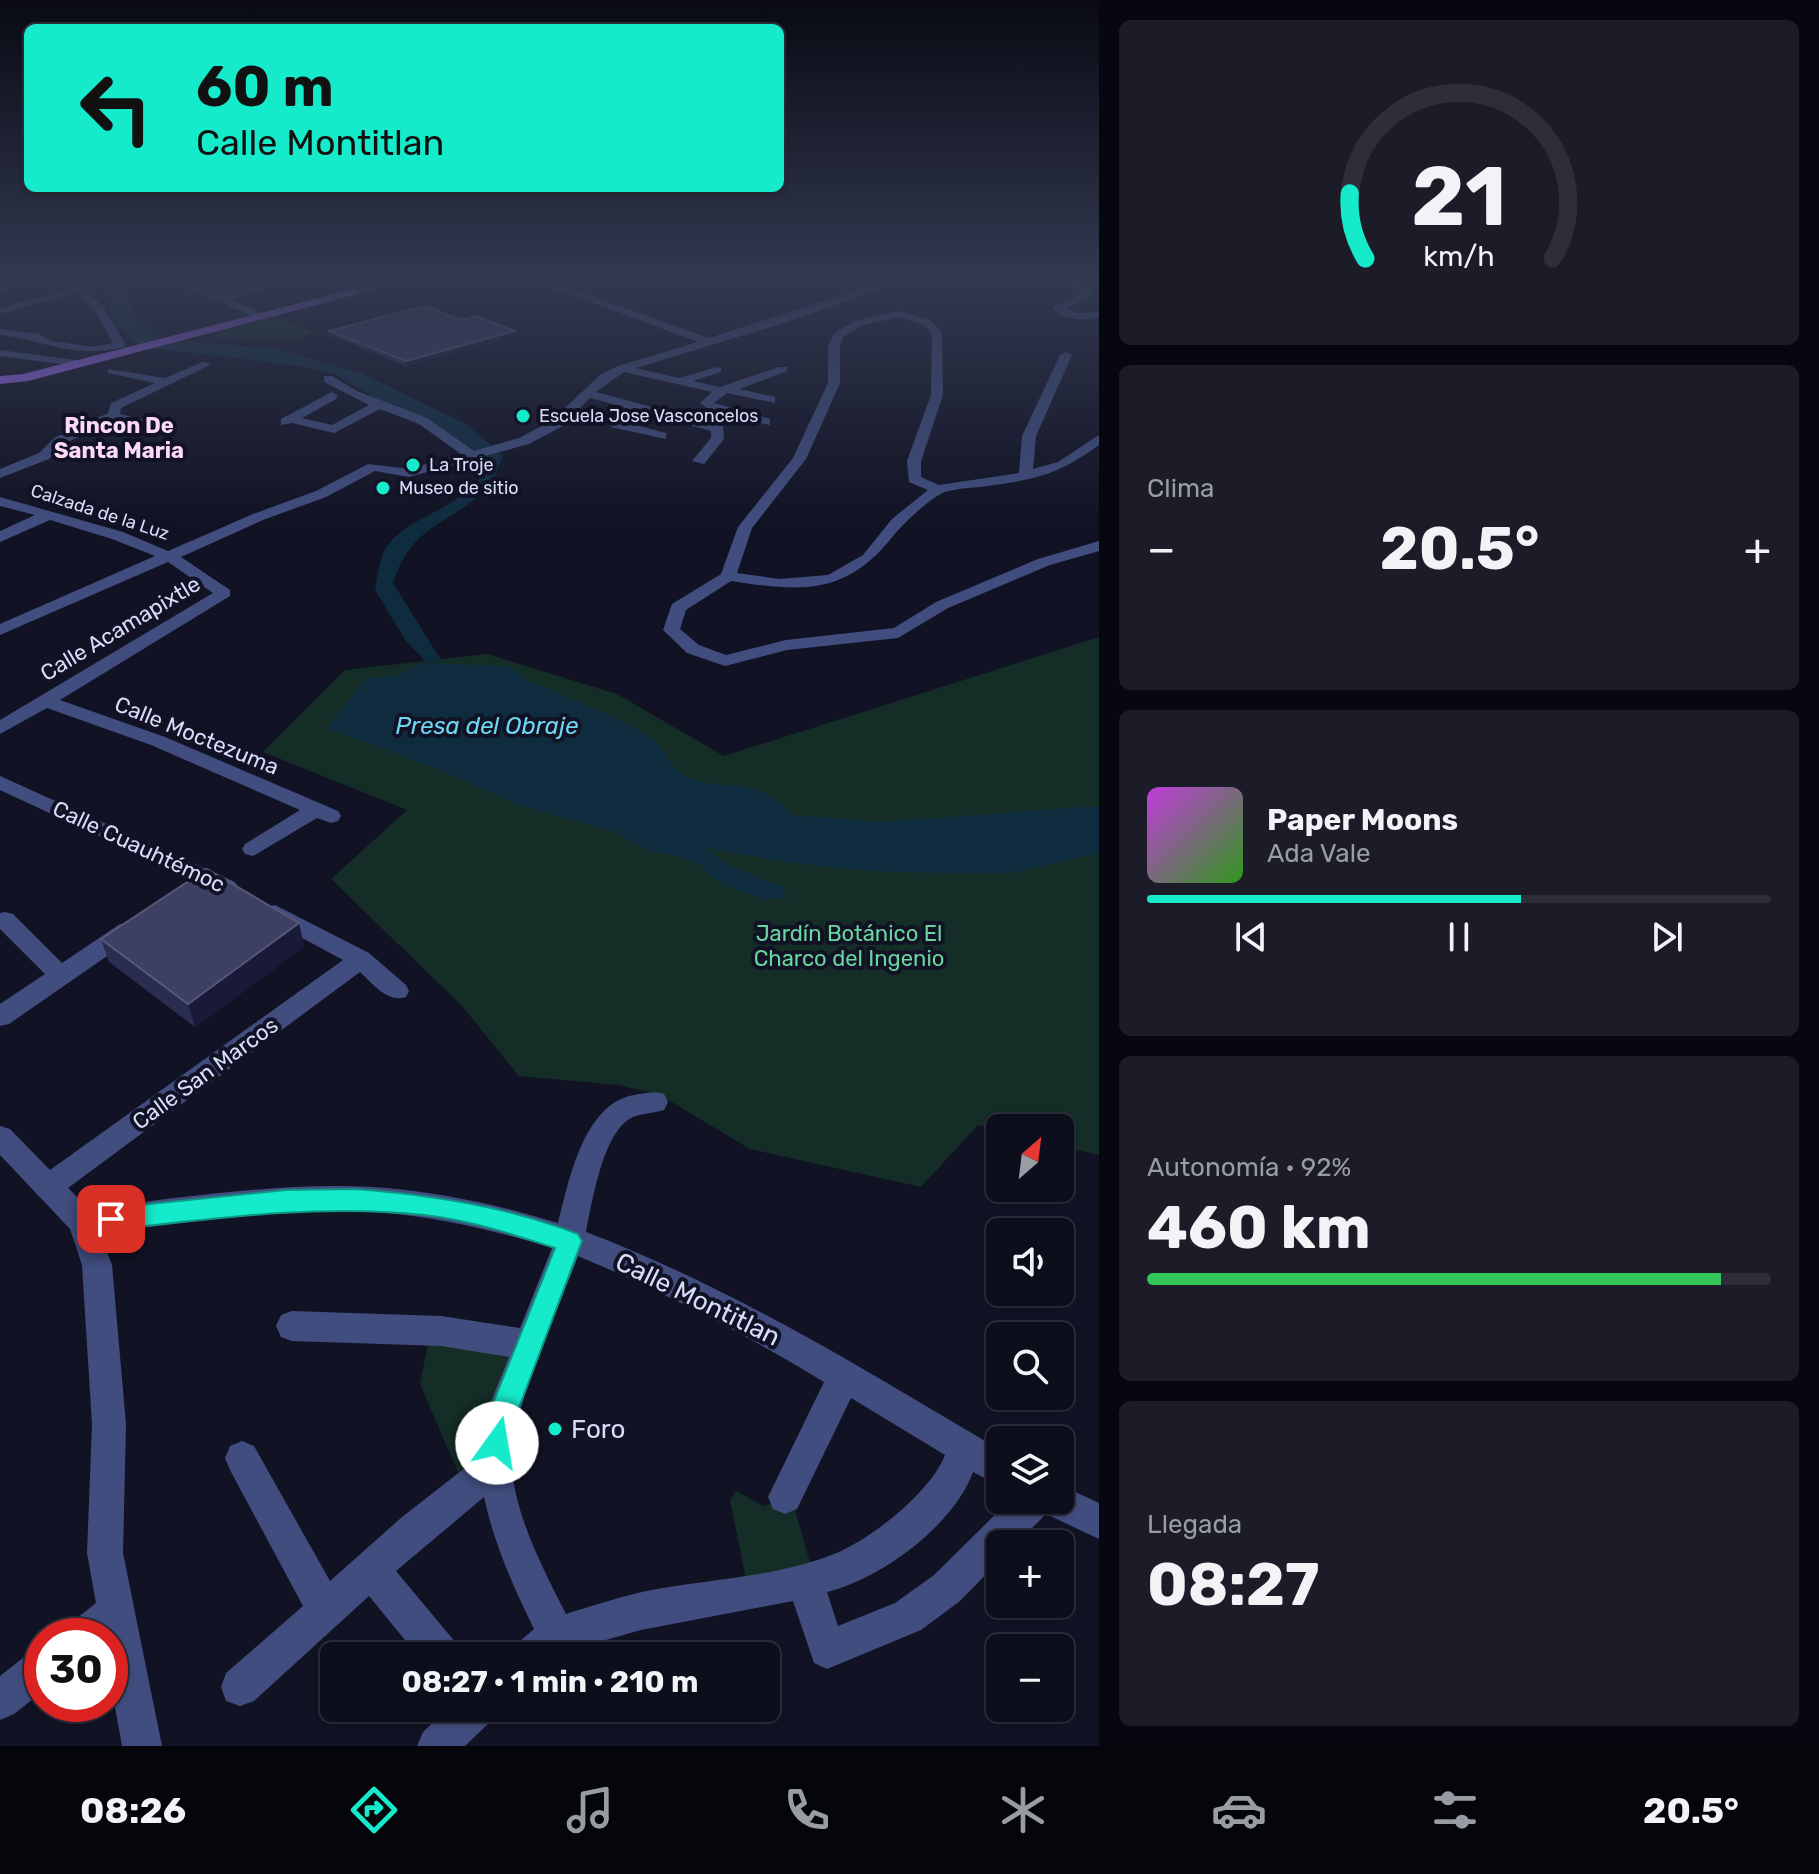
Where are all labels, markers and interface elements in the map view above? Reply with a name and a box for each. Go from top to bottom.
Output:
text: 60 m [196,54,334,120]
icon: left [64,56,168,160]
text: Calle Montitlan [196,121,444,164]
text: 21 [1411,146,1507,245]
text: km/h [1423,239,1495,273]
place label: Escuela Jose Vasconcelos [539,405,759,427]
marker: Escuela Jose Vasconcelos [514,407,532,425]
district label: Rincon De Santa Maria [54,412,184,464]
place label: La Troje [429,454,494,476]
marker: La Troje [404,456,422,474]
text: Clima [1147,473,1214,504]
place label: Museo de sitio [399,477,519,499]
street label: Calzada de la Luz [28,479,172,545]
marker: Museo de sitio [374,479,392,497]
text: 20.5° [1380,513,1540,584]
text: − [1147,523,1176,575]
text: + [1744,523,1771,575]
street label: Calle Acamapixtle [35,570,205,687]
street label: Calle Moctezuma [111,690,283,781]
water label: Presa del Obraje [396,712,578,740]
street label: Calle Cuauhtémoc [48,795,229,898]
text: Paper Moons [1267,802,1458,838]
text: Ada Vale [1267,838,1371,869]
icon: previous [1229,915,1273,959]
icon: pause [1437,915,1481,959]
icon: next [1645,915,1689,959]
park label: Jardín Botánico El Charco del Ingenio [754,920,944,972]
street label: Calle San Marcos [127,1011,283,1135]
north arrow [986,1114,1074,1202]
map controls [986,1114,1074,1722]
text: Autonomía · 92% [1147,1152,1351,1183]
pin [77,1185,145,1253]
text: 460 km [1147,1192,1371,1263]
icon: arrive [89,1197,133,1241]
button: sound [986,1218,1074,1306]
street label: Calle Montitlan [610,1246,785,1353]
button: search [986,1322,1074,1410]
position arrow [455,1401,539,1485]
place label: Foro [571,1414,625,1445]
marker: Foro [546,1420,564,1438]
button: layers [986,1426,1074,1514]
text: Llegada [1147,1509,1242,1540]
button: + [986,1530,1074,1618]
text: 08:27 [1147,1549,1319,1620]
speed limit sign: 30 [24,1618,128,1722]
button: − [986,1634,1074,1722]
text: 08:27 · 1 min · 210 m [402,1664,698,1700]
icon: directions [346,1782,402,1838]
icon: music [562,1782,618,1838]
icon: phone [779,1782,835,1838]
icon: climate [995,1782,1051,1838]
icon: car [1211,1782,1267,1838]
icon: filters [1427,1782,1483,1838]
text: 08:26 [80,1789,186,1832]
text: 20.5° [1643,1789,1739,1832]

